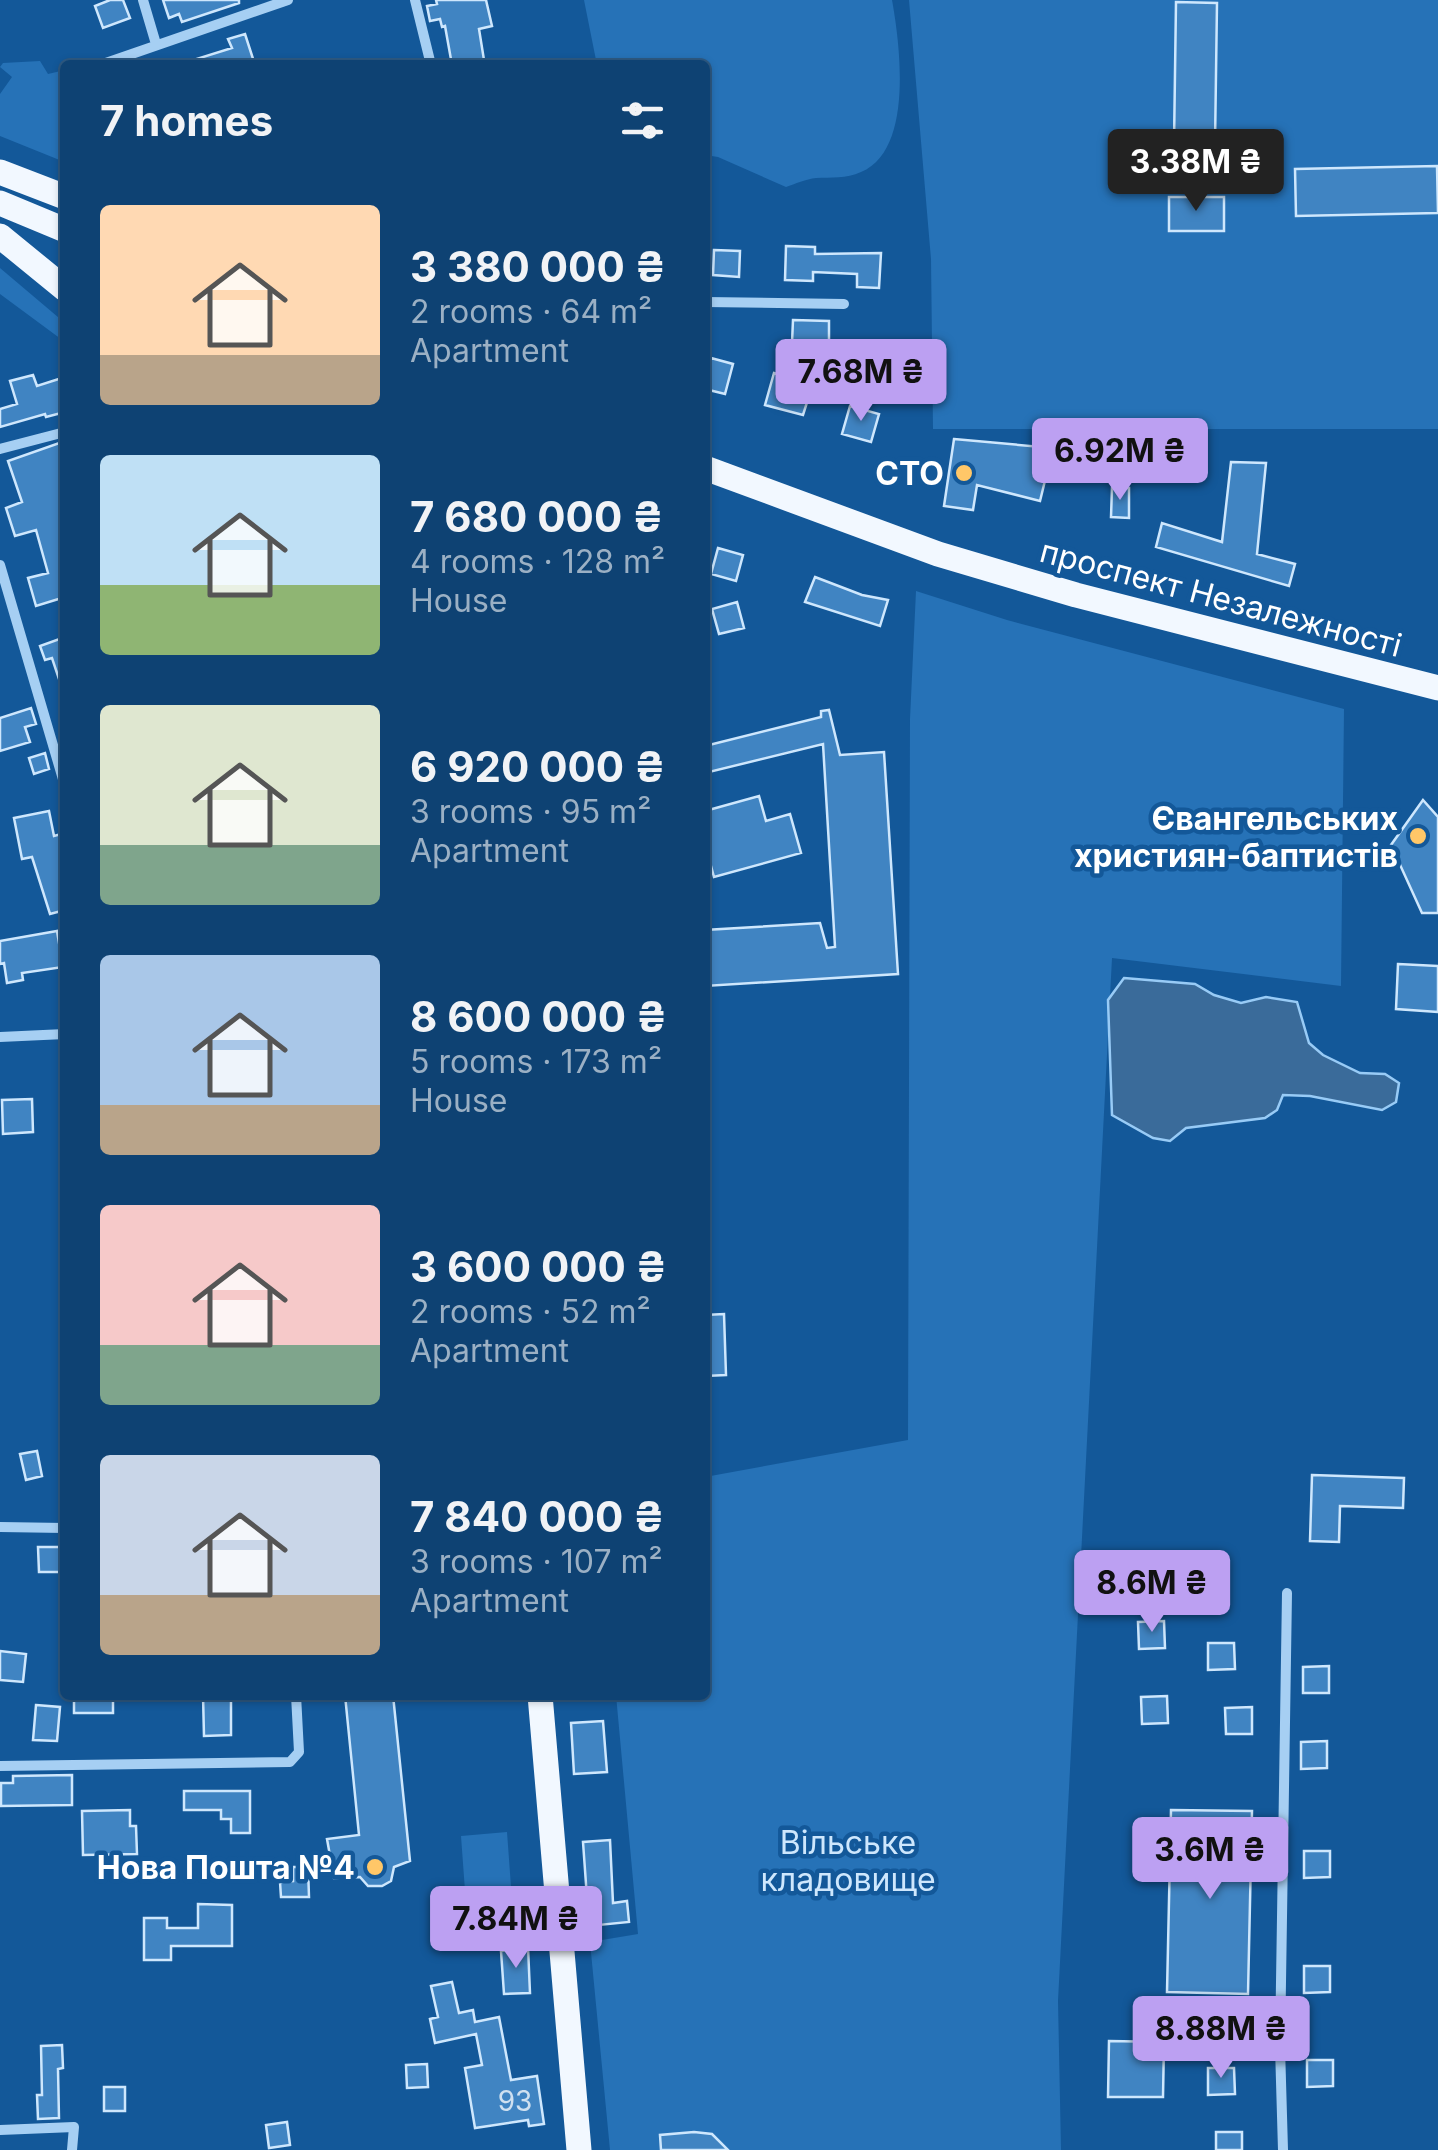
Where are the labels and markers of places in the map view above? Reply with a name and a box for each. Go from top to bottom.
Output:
pin: 3.38M ₴ [1104,129,1288,214]
pin: 7.68M ₴ [769,339,953,424]
pin: 6.92M ₴ [1028,418,1212,503]
place label: СТО [875,454,944,493]
marker: СТО [953,462,975,484]
place label: Євангельських християн-баптистів [1074,799,1398,875]
marker: Євангельських християн-баптистів [1407,825,1429,847]
pin: 8.6M ₴ [1071,1550,1233,1635]
pin: 3.6M ₴ [1129,1817,1291,1902]
place label: Нова Пошта №4 [97,1848,355,1887]
marker: Нова Пошта №4 [364,1856,386,1878]
pin: 7.84M ₴ [424,1886,608,1971]
pin: 8.88M ₴ [1129,1996,1313,2081]

